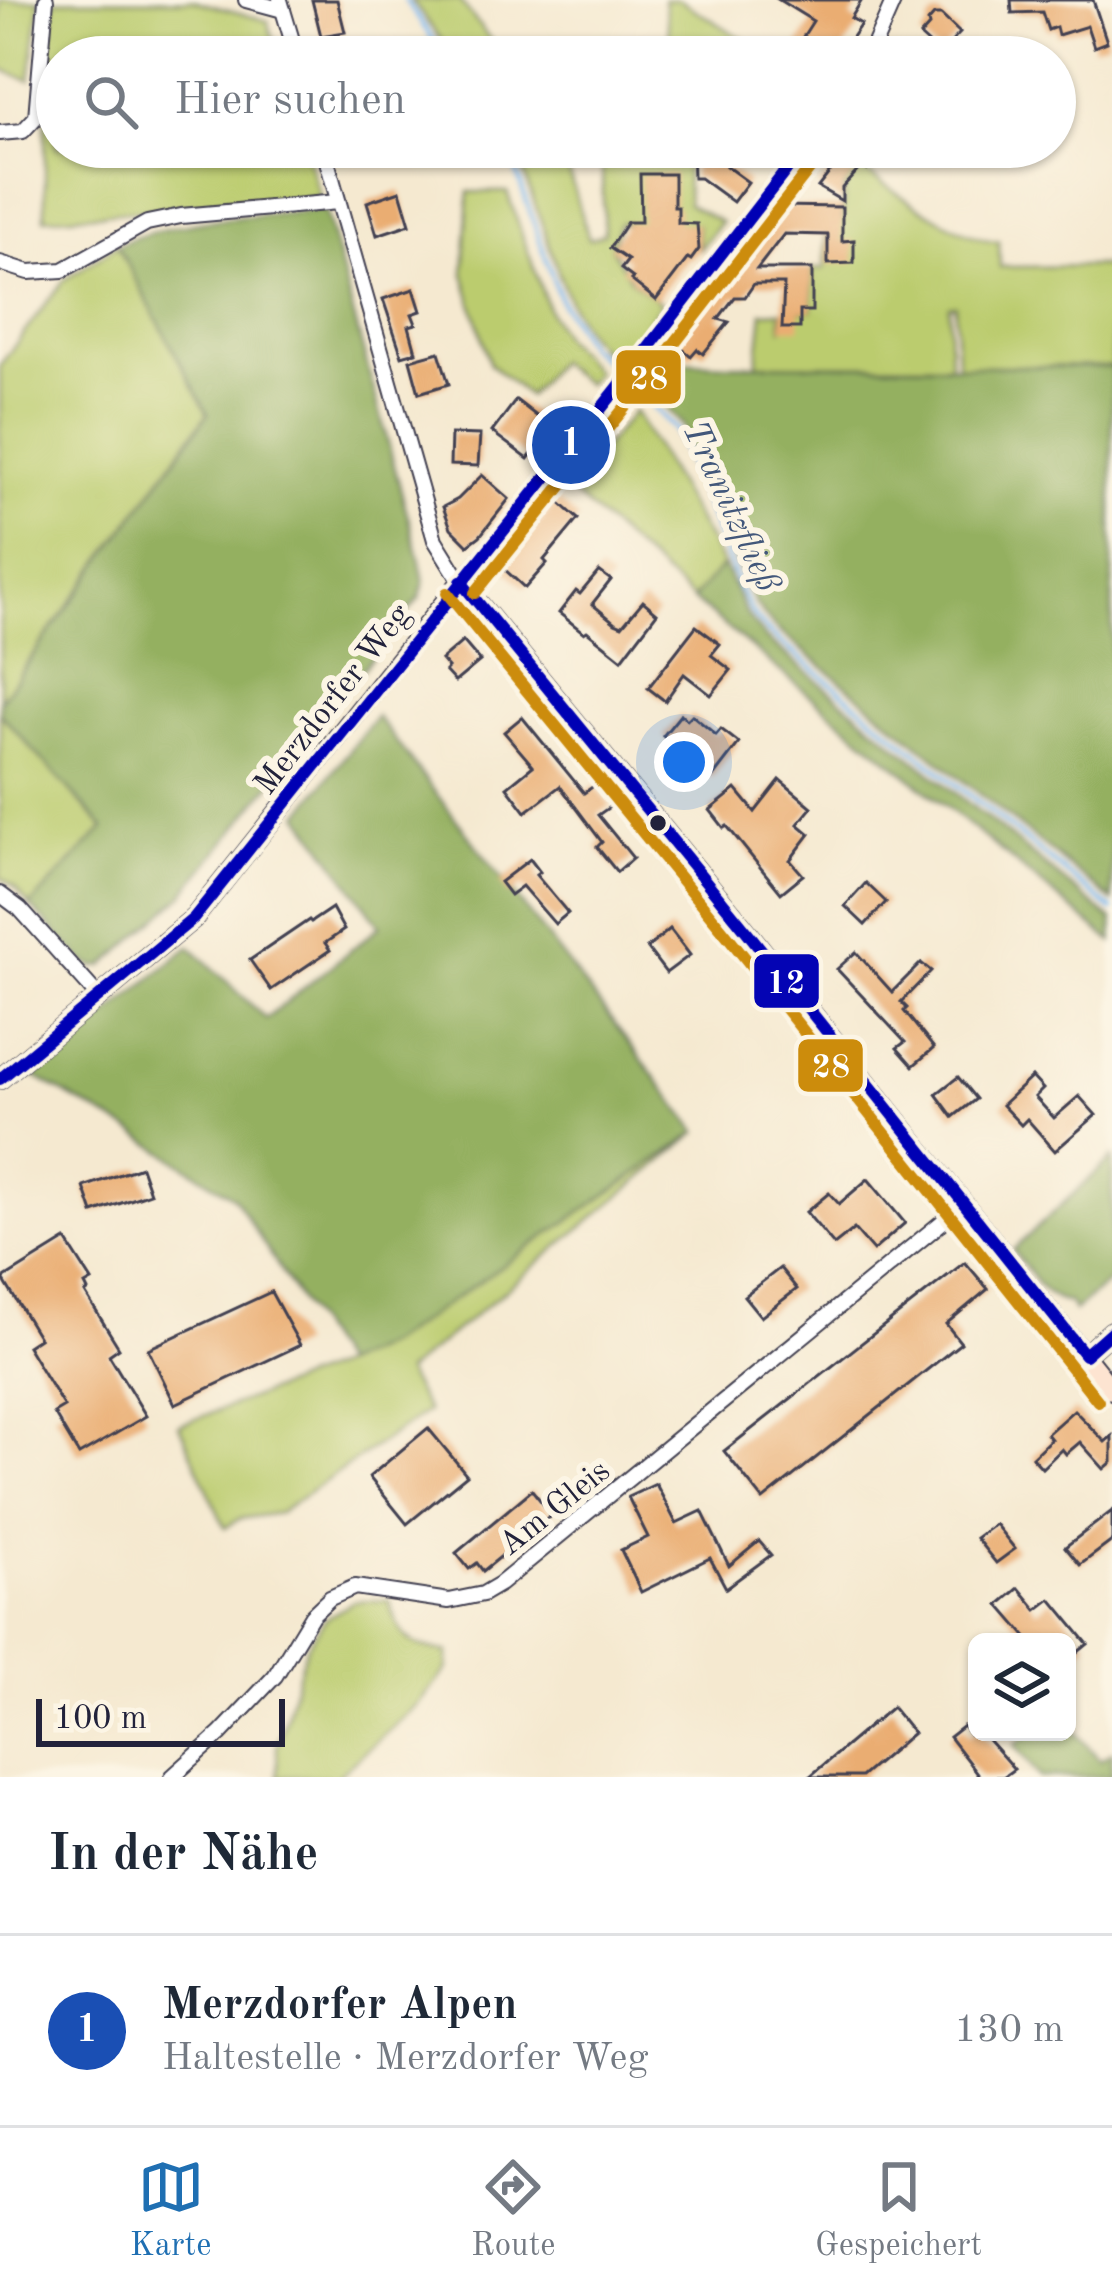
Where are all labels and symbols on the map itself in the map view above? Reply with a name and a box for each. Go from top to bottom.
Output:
line badge: 28 [614,348,683,406]
text: 28 [630,364,668,397]
pin: 1 [532,400,610,490]
water label: Tranitzfließ [674,416,785,599]
street label: Merzdorfer Weg [249,598,418,802]
your location [654,732,714,792]
unlabelled marker [647,812,669,834]
line badge: 12 [752,952,821,1010]
text: 12 [767,968,805,1001]
line badge: 28 [796,1037,865,1094]
text: 28 [812,1052,850,1085]
street label: Am Gleis [494,1454,617,1563]
scale bar [36,1693,285,1746]

